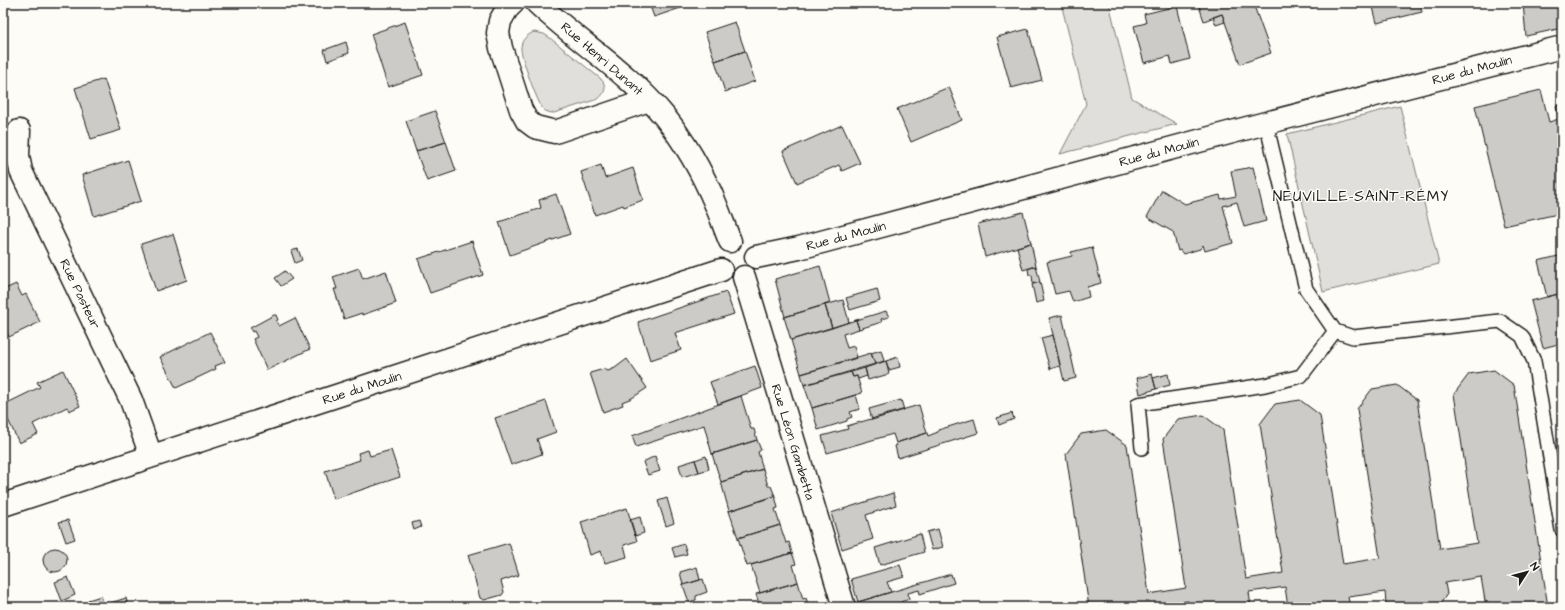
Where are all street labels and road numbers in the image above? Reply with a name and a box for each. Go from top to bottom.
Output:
street label: Rue Henri Dunant [557,18,648,100]
street label: Rue du Moulin [1430,51,1514,89]
street label: Rue du Moulin [1117,133,1201,171]
street label: Rue du Moulin [804,217,888,255]
street label: Rue Pasteur [55,256,105,332]
street label: Rue du Moulin [320,367,404,409]
street label: Rue Léon Gambetta [767,382,819,503]

